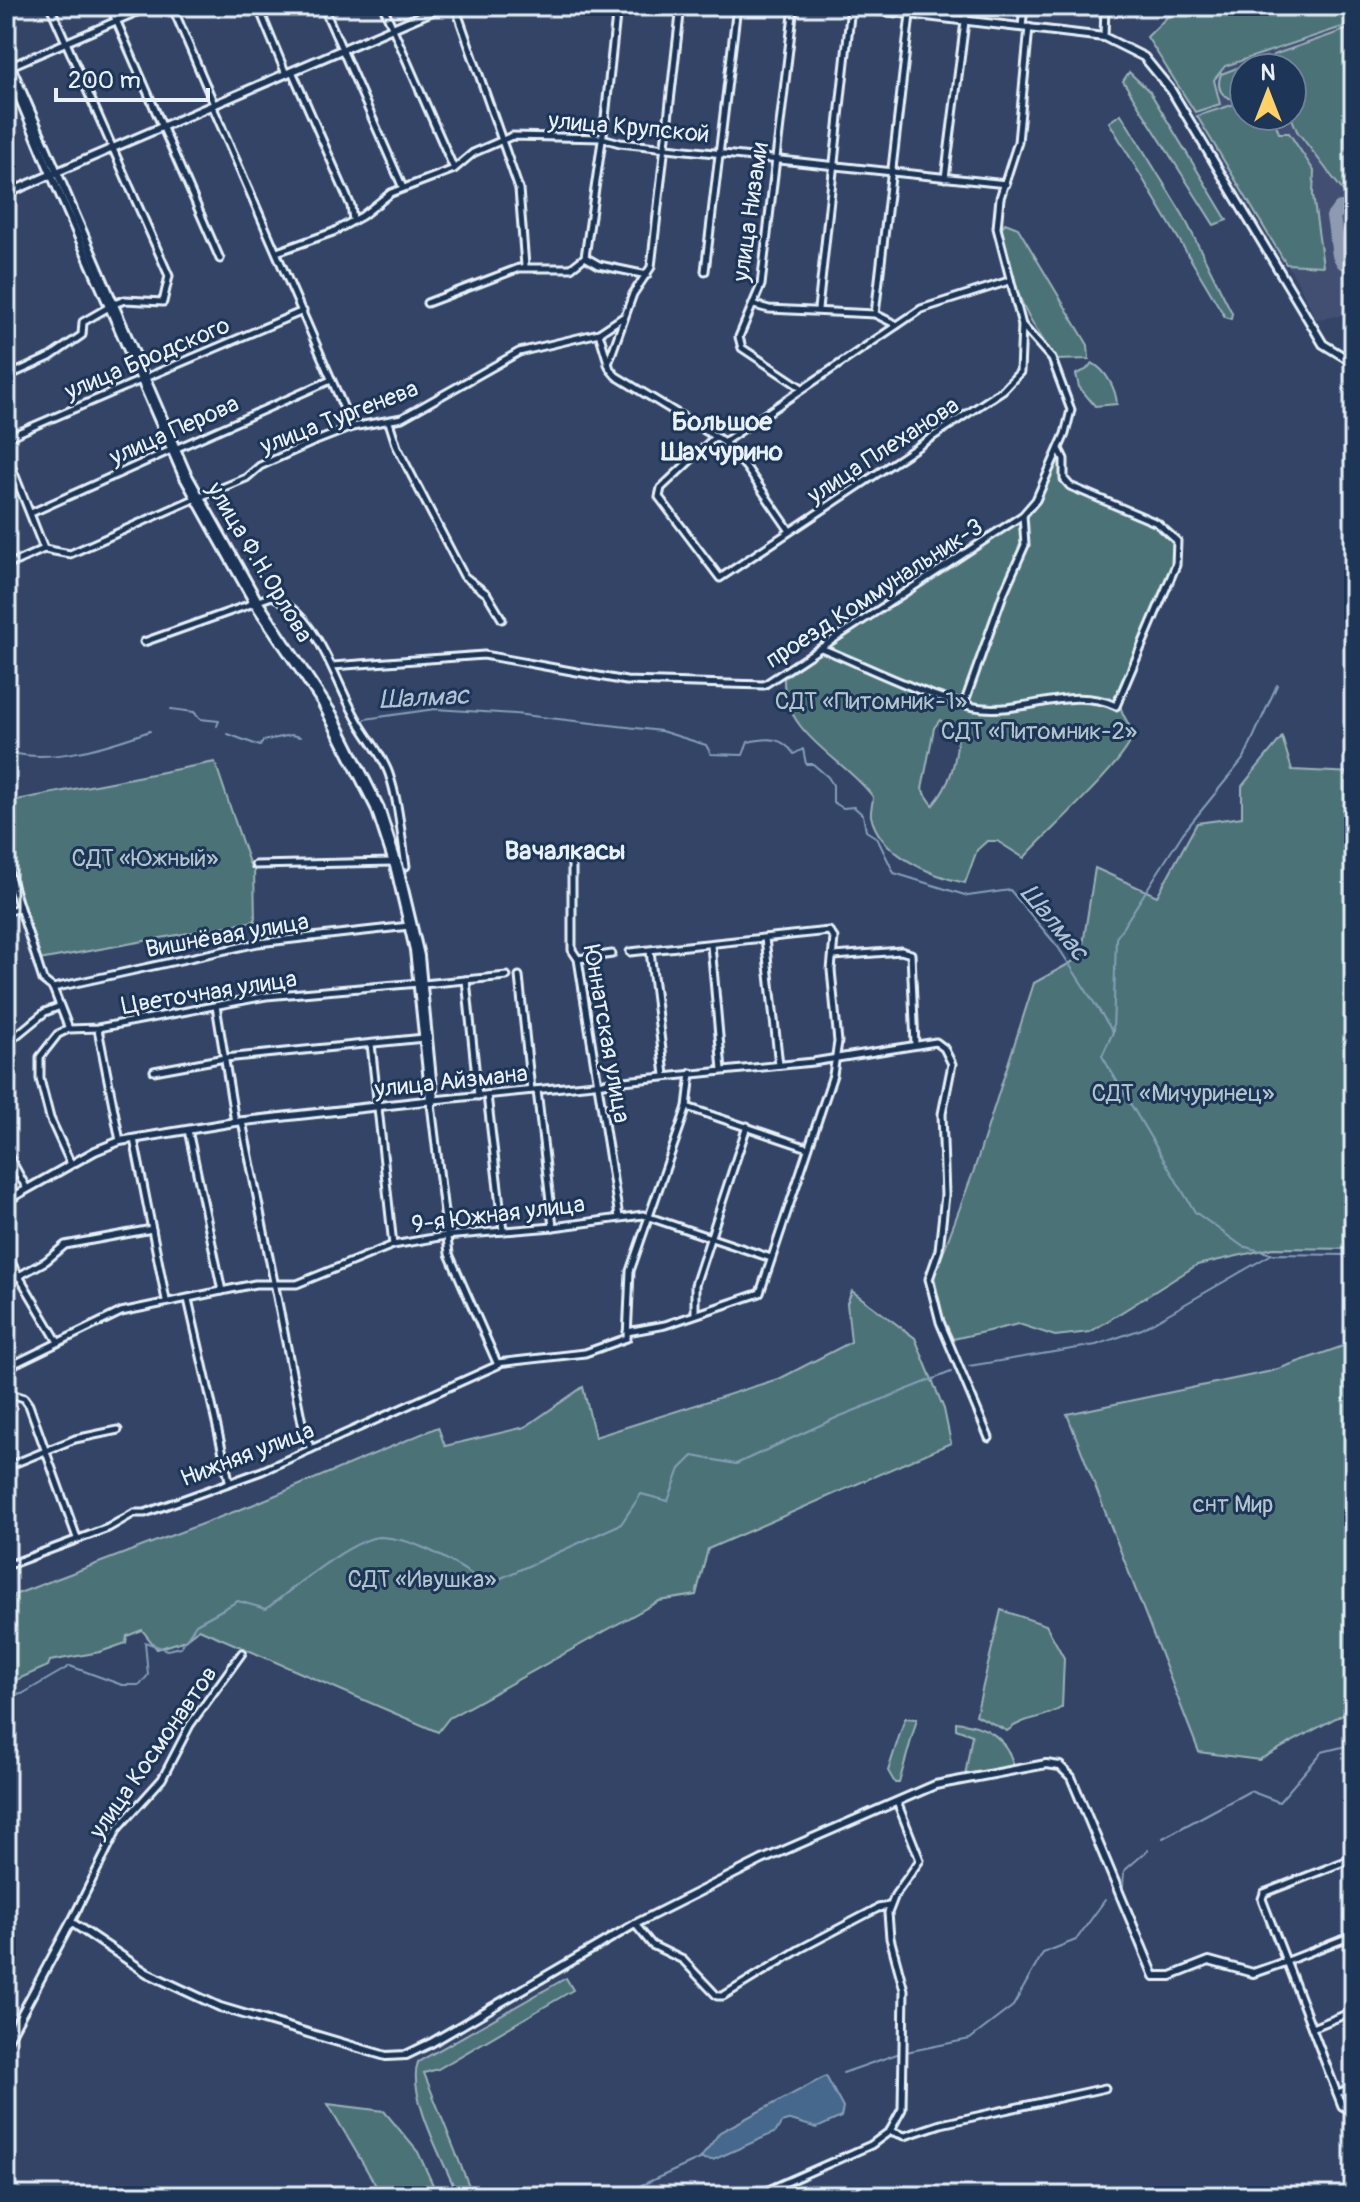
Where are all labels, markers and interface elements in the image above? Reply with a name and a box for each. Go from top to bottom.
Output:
scale bar [56,52,208,102]
north arrow [1228,52,1308,132]
text: N [1261,59,1276,87]
text: 200 m [68,66,141,95]
street label: улица Крупской [546,106,711,149]
street label: улица Низами [726,140,775,284]
street label: улица Бродского [59,311,234,407]
street label: улица Тургенева [255,374,422,461]
street label: улица Перова [104,389,243,472]
street label: улица Плеханова [801,391,964,511]
district label: Большое Шахчурино [660,406,783,468]
street label: улица Ф.Н.Орлова [200,476,319,648]
street label: проезд Коммунальник-3 [760,512,988,675]
water label: Шалмас [379,680,471,716]
park label: СДТ «Питомник-1» [775,687,967,716]
park label: СДТ «Питомник-2» [941,717,1137,746]
district label: Вачалкасы [504,835,626,867]
park label: СДТ «Южный» [72,844,218,873]
water label: Шалмас [1013,878,1096,969]
street label: Вишнёвая улица [143,907,311,964]
street label: Юннатская улица [577,943,636,1125]
street label: Цветочная улица [119,964,299,1021]
street label: улица Айзмана [372,1059,529,1104]
park label: СДТ «Мичуринец» [1091,1079,1275,1108]
street label: 9-я Южная улица [410,1189,586,1240]
street label: Нижняя улица [176,1416,318,1493]
park label: снт Мир [1193,1490,1273,1519]
park label: СДТ «Ивушка» [348,1565,496,1594]
street label: улица Космонавтов [82,1660,224,1845]

